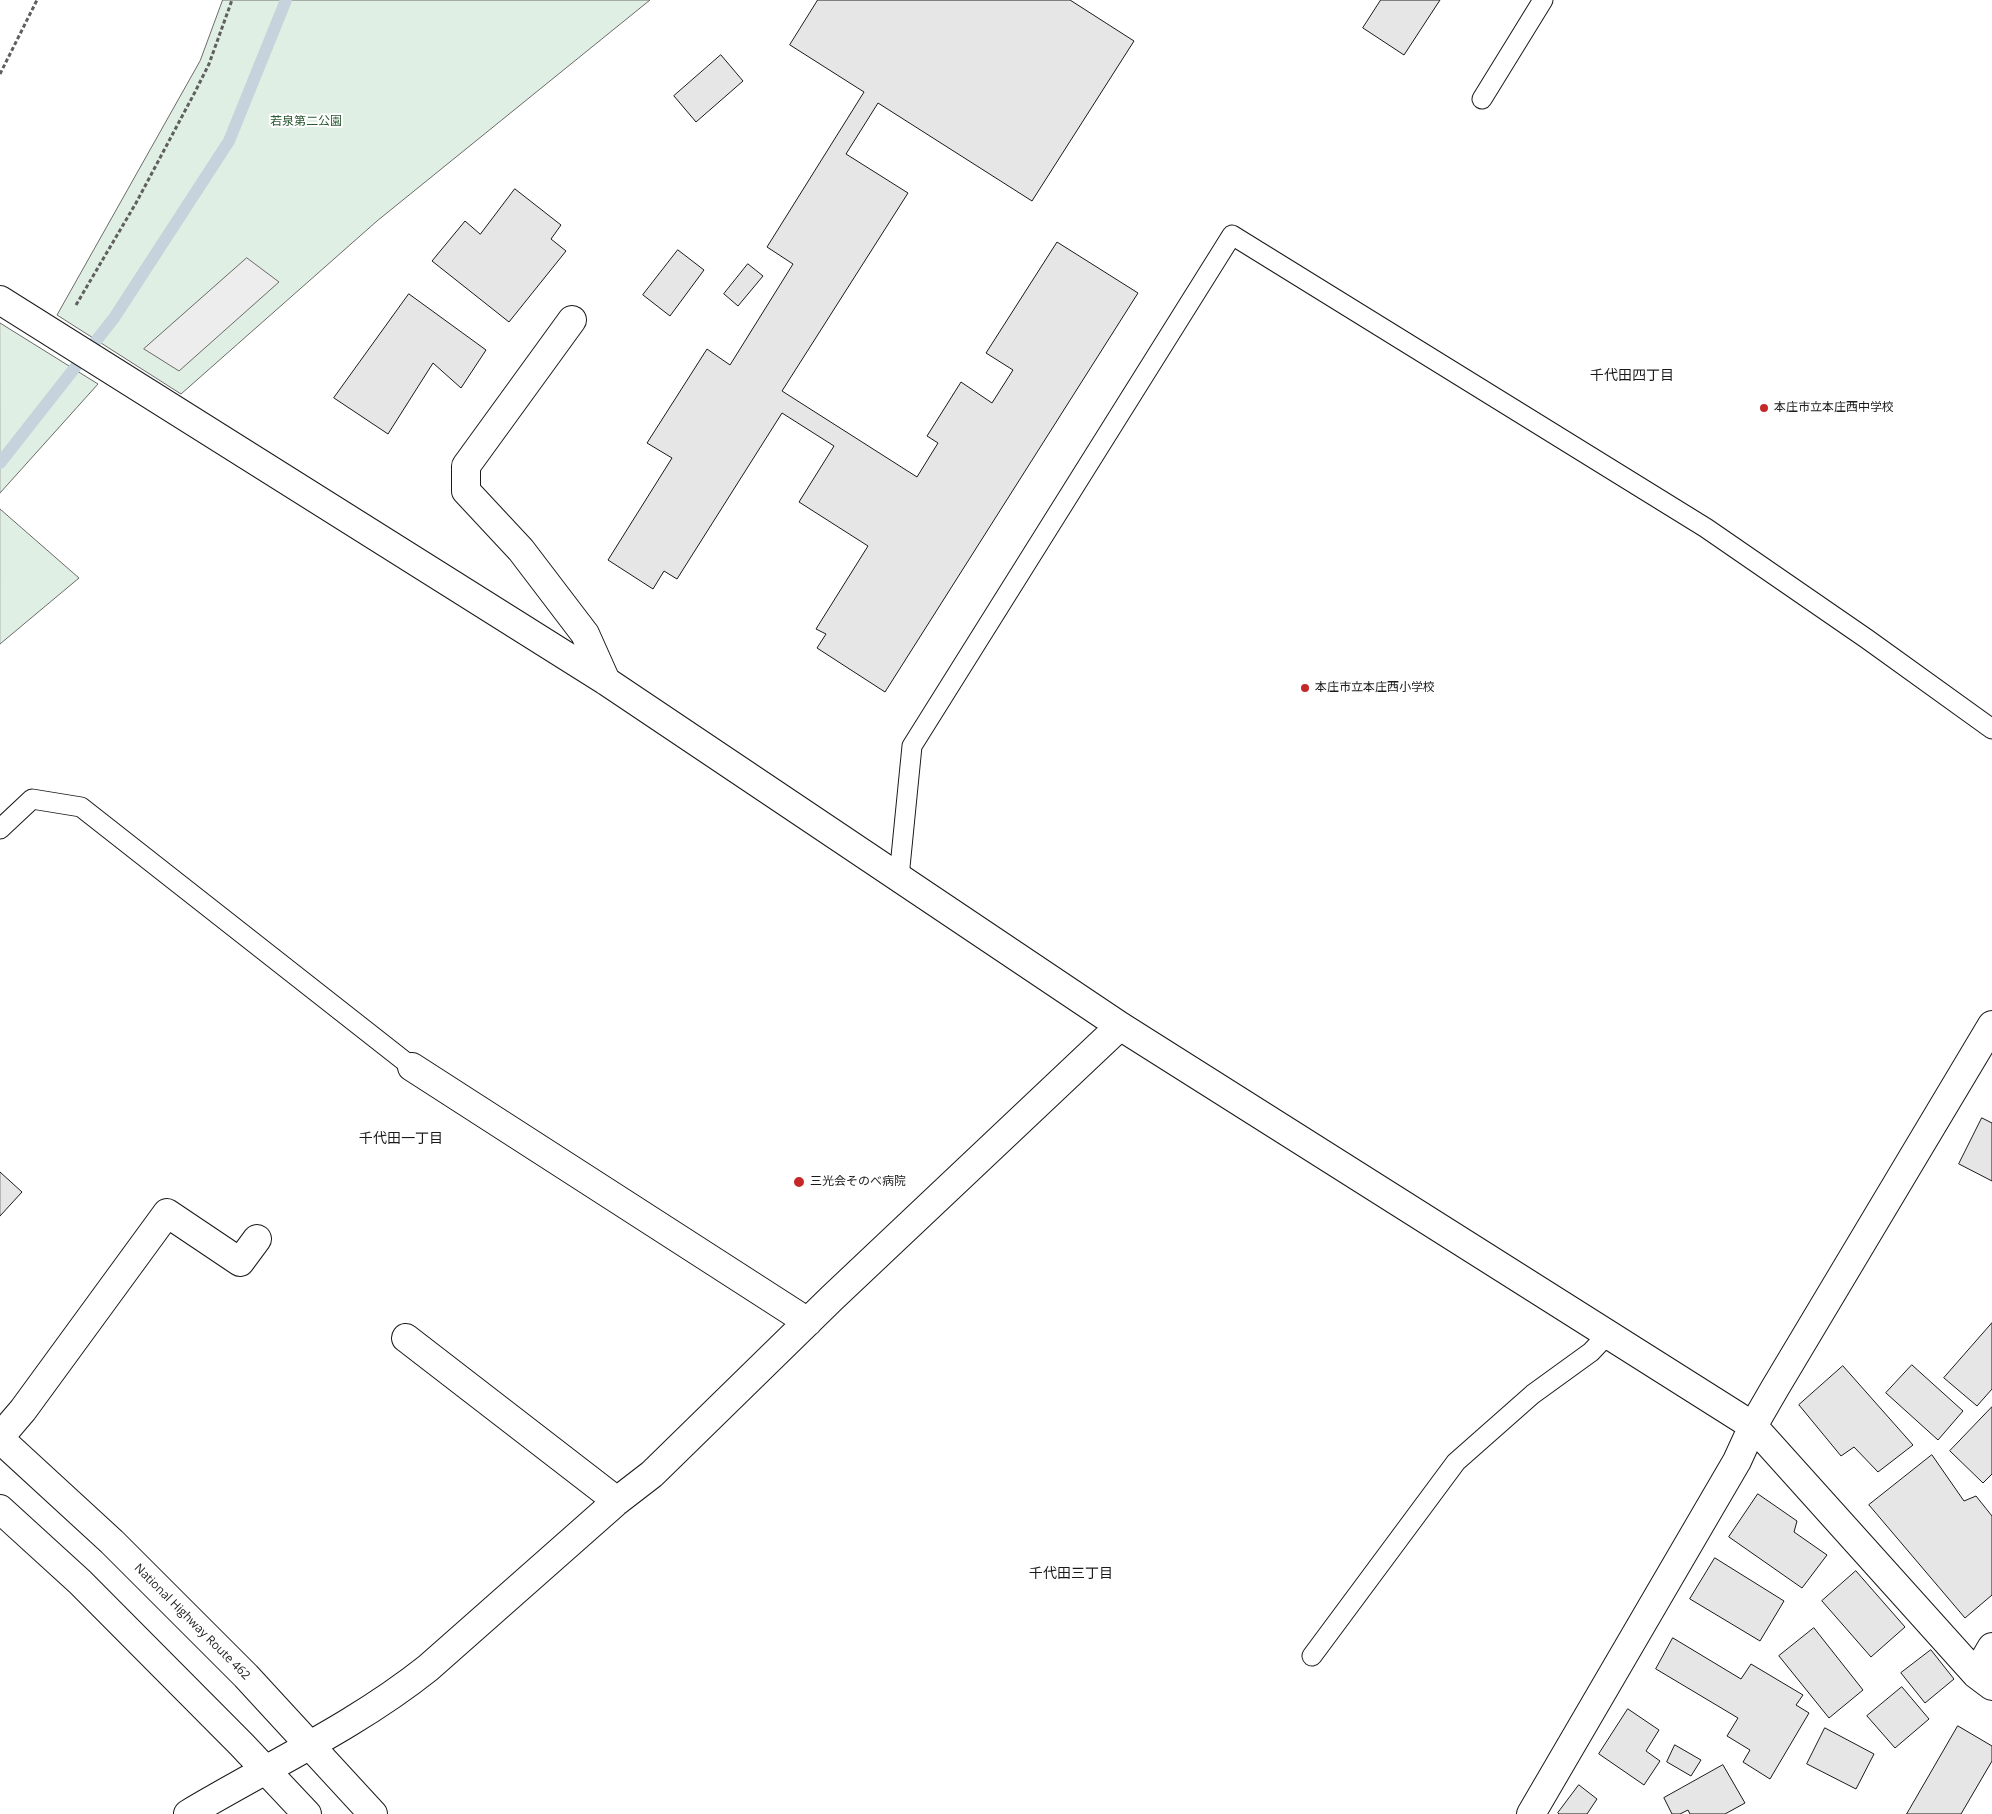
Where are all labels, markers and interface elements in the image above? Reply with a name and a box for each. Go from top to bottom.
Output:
park label: 若泉第二公園 [270,115,342,129]
district label: 千代田四丁目 [1590,368,1674,384]
place label: 本庄市立本庄西中学校 [1774,401,1894,415]
marker: 本庄市立本庄西中学校 [1758,402,1770,414]
place label: 本庄市立本庄西小学校 [1315,681,1435,695]
marker: 本庄市立本庄西小学校 [1299,682,1311,694]
district label: 千代田一丁目 [359,1131,443,1147]
marker: 三光会そのべ病院 [792,1175,806,1189]
place label: 三光会そのべ病院 [810,1175,906,1189]
street label: National Highway Route 462 [131,1561,253,1683]
district label: 千代田三丁目 [1029,1566,1113,1582]

